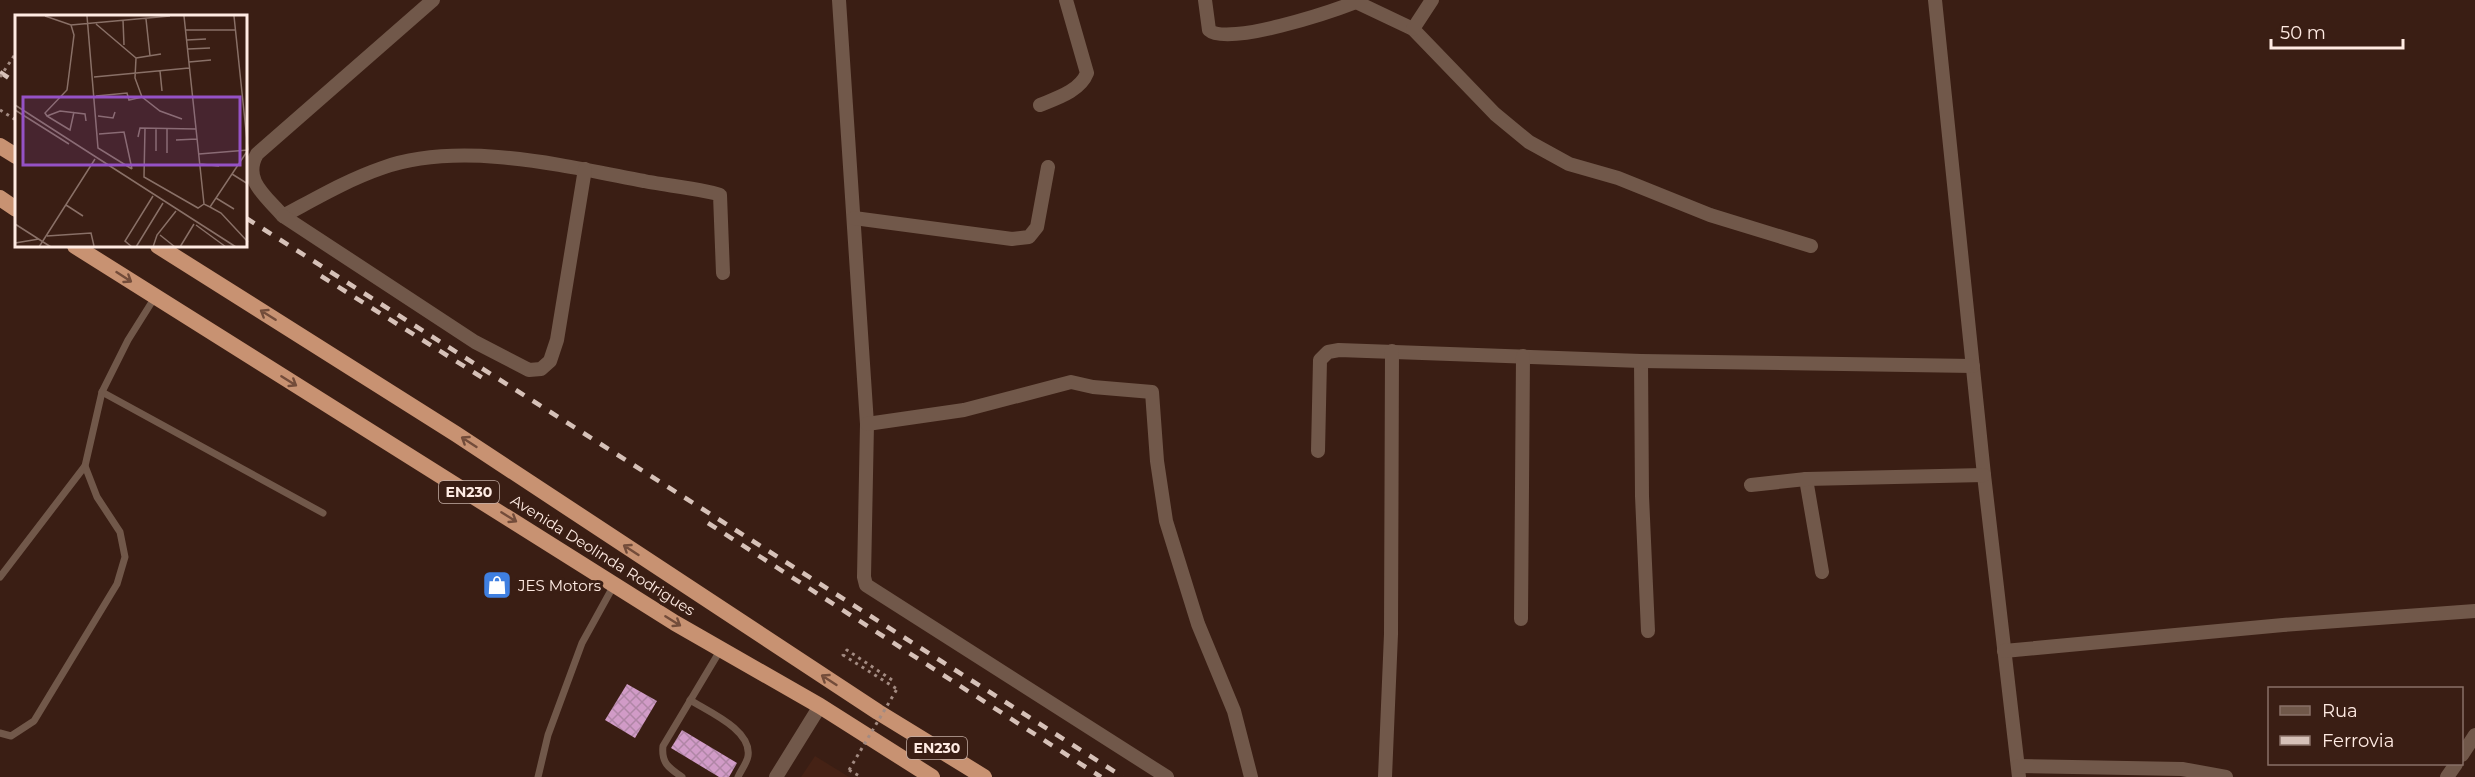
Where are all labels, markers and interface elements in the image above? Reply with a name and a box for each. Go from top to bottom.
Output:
scale bar [2271,12,2403,50]
inset map [15,15,248,248]
text: 50 m [2280,22,2326,44]
one-way arrow [115,272,132,284]
one-way arrow [260,309,277,322]
one-way arrow [281,374,298,387]
one-way arrow [461,436,477,448]
road number: EN230 [439,481,499,503]
street label: Avenida Deolinda Rodrigues [507,490,699,620]
one-way arrow [500,511,517,524]
one-way arrow [623,543,640,556]
shop icon: JES Motors [481,569,513,601]
place label: JES Motors [517,576,601,595]
one-way arrow [665,615,682,628]
one-way arrow [821,674,838,686]
legend [2268,687,2463,765]
text: Rua [2322,700,2358,722]
text: Ferrovia [2322,730,2394,752]
road number: EN230 [907,737,967,759]

